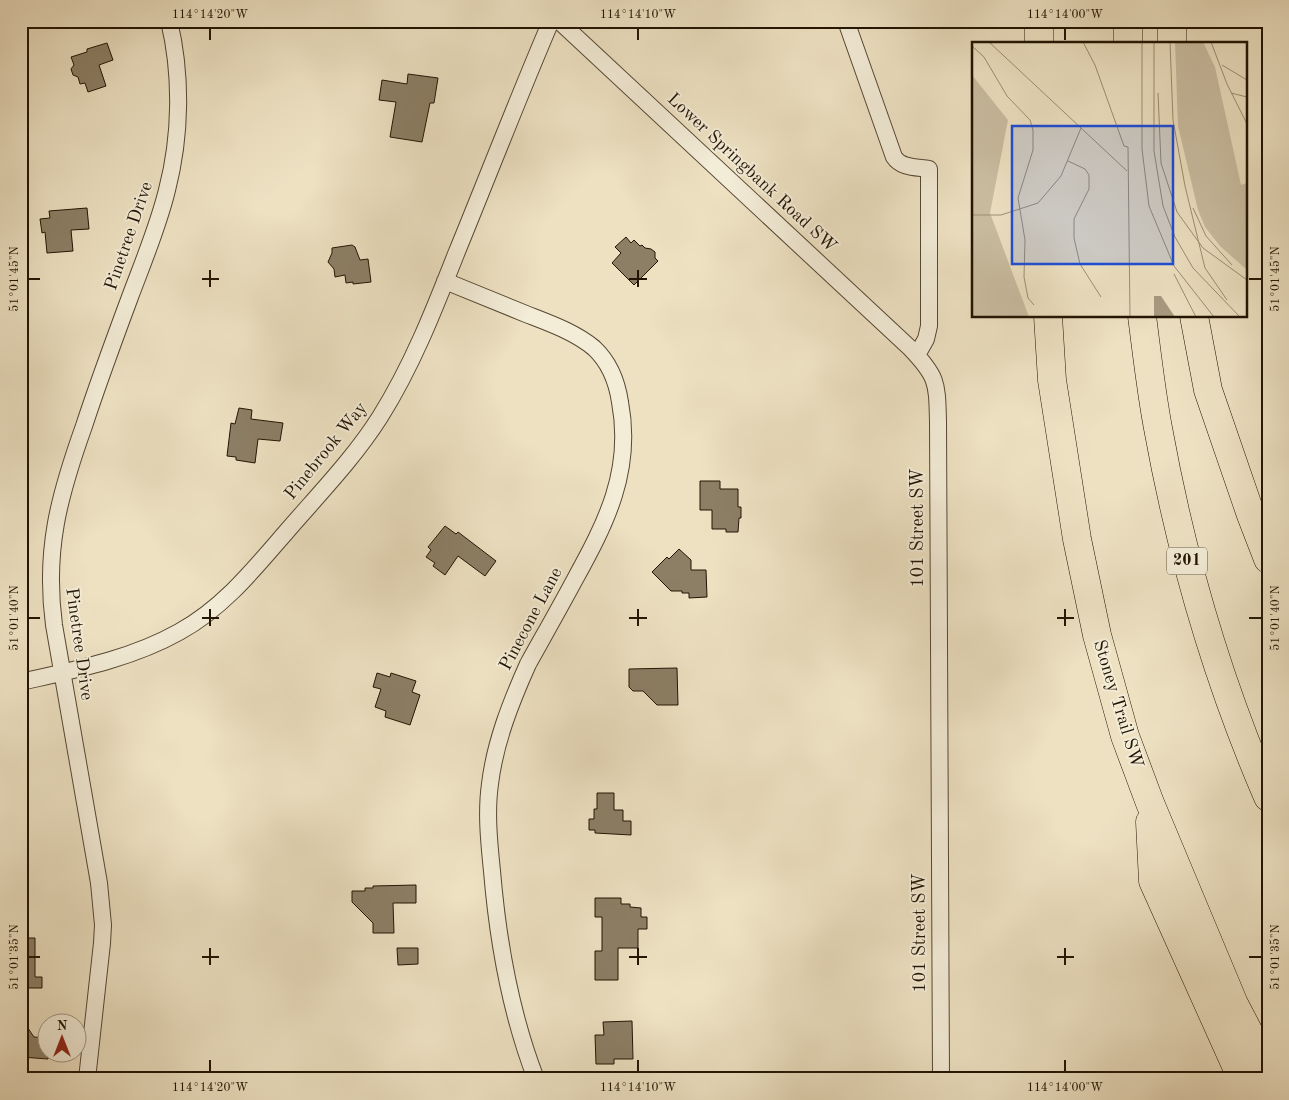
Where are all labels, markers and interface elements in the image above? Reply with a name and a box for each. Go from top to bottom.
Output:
text: 114°14'20"W [172,9,248,21]
text: 114°14'10"W [600,9,676,21]
text: 114°14'00"W [1027,9,1103,21]
inset map [972,42,1246,318]
street label: Lower Springbank Road SW [664,90,840,256]
street label: Pinetree Drive [102,179,156,293]
text: 51°01'45"N [8,246,21,312]
text: 51°01'45"N [1269,246,1282,312]
street label: Pinebrook Way [281,398,371,503]
street label: 101 Street SW [909,468,927,588]
road number: 201 [1167,548,1207,574]
street label: Pinecone Lane [496,565,566,673]
text: 51°01'40"N [8,585,21,651]
text: 51°01'40"N [1269,585,1282,651]
street label: Pinetree Drive [62,586,96,702]
street label: Stoney Trail SW [1090,638,1146,770]
street label: 101 Street SW [911,873,929,993]
text: 51°01'35"N [8,924,21,990]
text: 51°01'35"N [1269,924,1282,990]
north arrow [38,1012,88,1062]
text: N [57,1019,68,1033]
text: 114°14'20"W [172,1082,248,1094]
text: 114°14'10"W [600,1082,676,1094]
text: 114°14'00"W [1027,1082,1103,1094]

